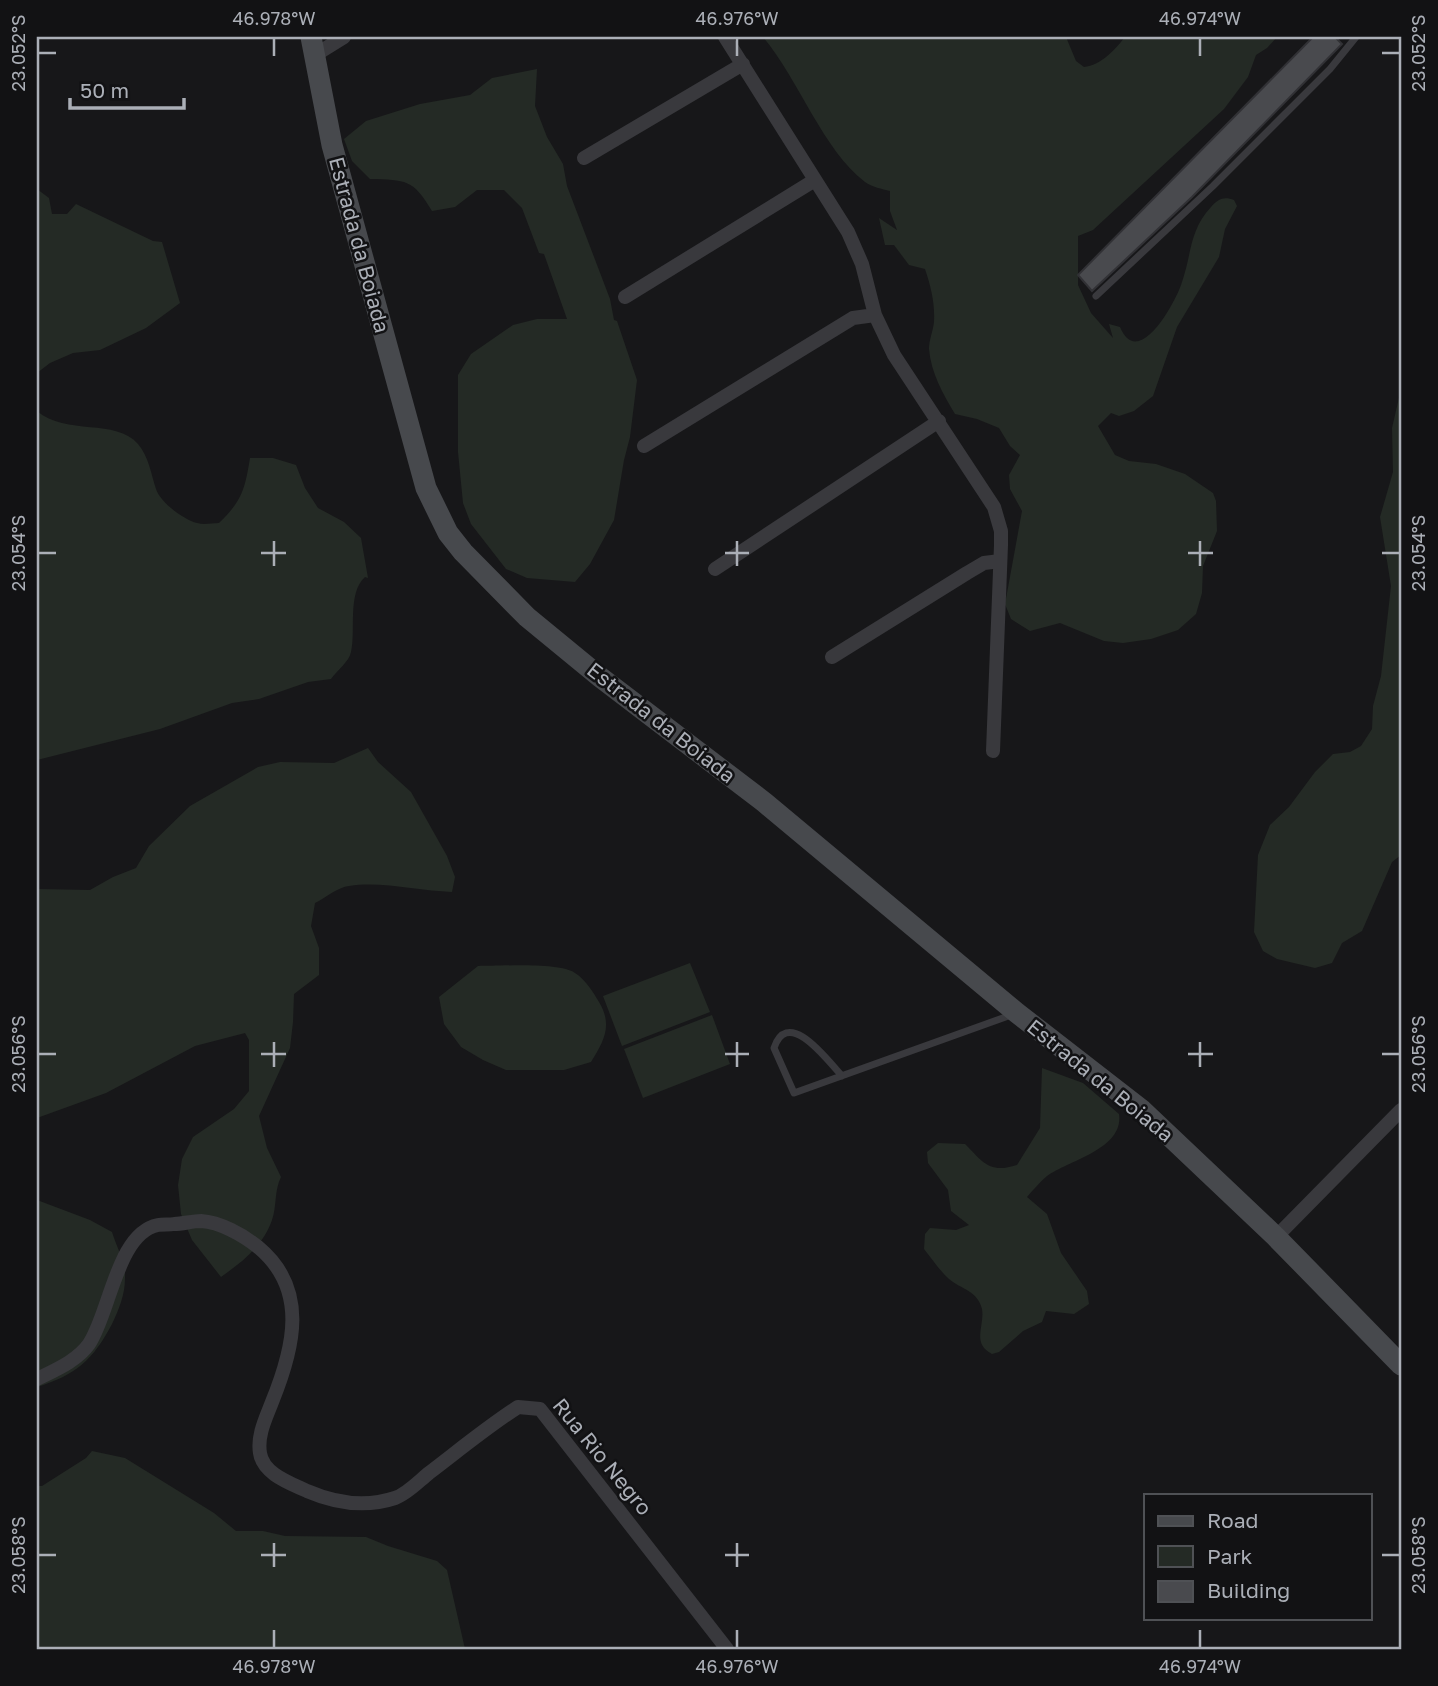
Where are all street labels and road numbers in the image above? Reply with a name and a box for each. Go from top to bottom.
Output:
street label: Estrada da Boiada [324,154,396,336]
street label: Estrada da Boiada [582,656,741,788]
street label: Estrada da Boiada [1022,1013,1179,1147]
street label: Rua Rio Negro [548,1393,658,1520]

